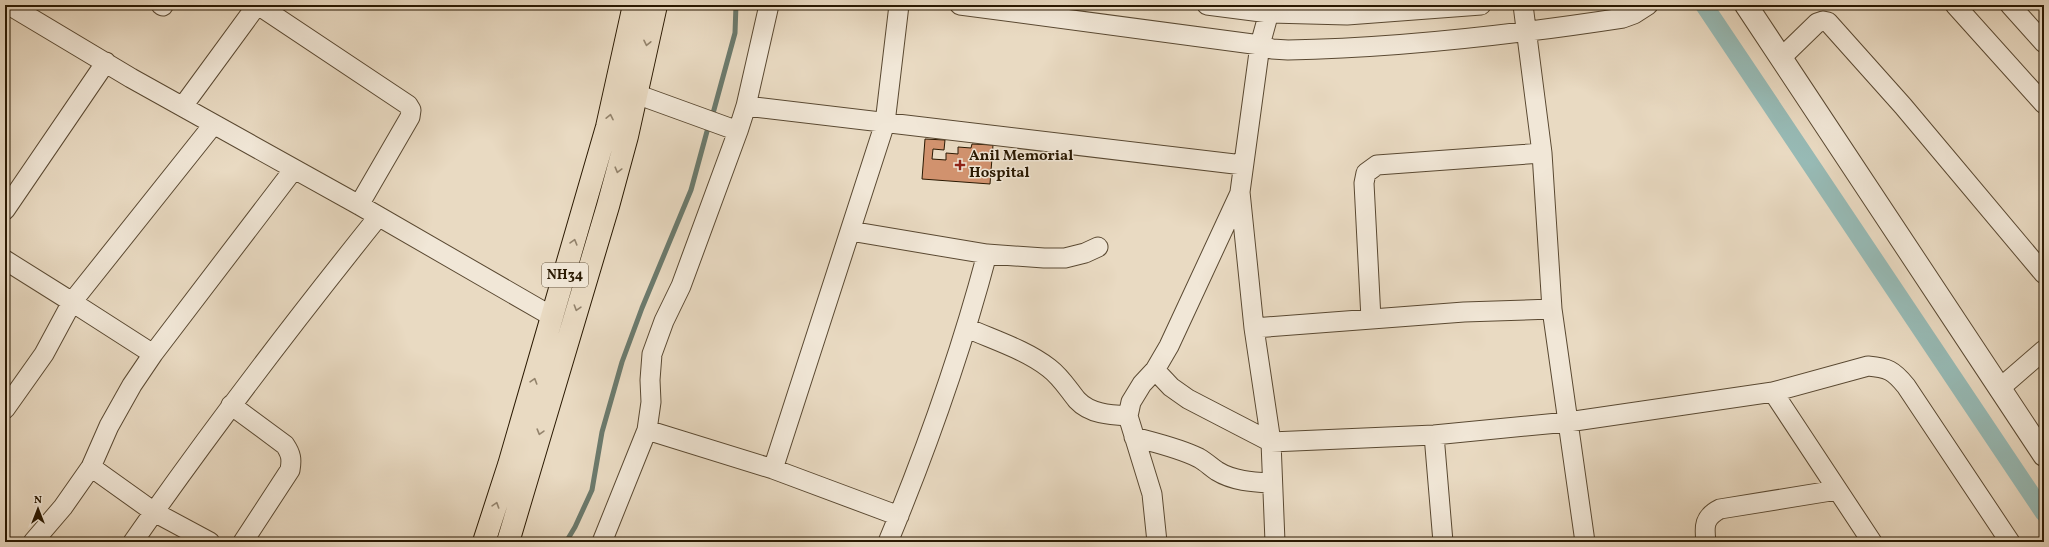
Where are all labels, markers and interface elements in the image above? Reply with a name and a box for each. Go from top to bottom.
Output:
one-way arrow [644,40,652,46]
one-way arrow [605,114,613,120]
place label: Anil Memorial Hospital [969,146,1073,184]
marker: Anil Memorial Hospital [954,159,966,171]
one-way arrow [614,166,623,173]
one-way arrow [570,239,578,246]
road number: NH34 [542,263,588,287]
one-way arrow [573,304,582,311]
one-way arrow [529,377,538,384]
one-way arrow [536,429,545,436]
north arrow [18,489,58,529]
text: N [34,493,42,508]
one-way arrow [491,502,500,509]

